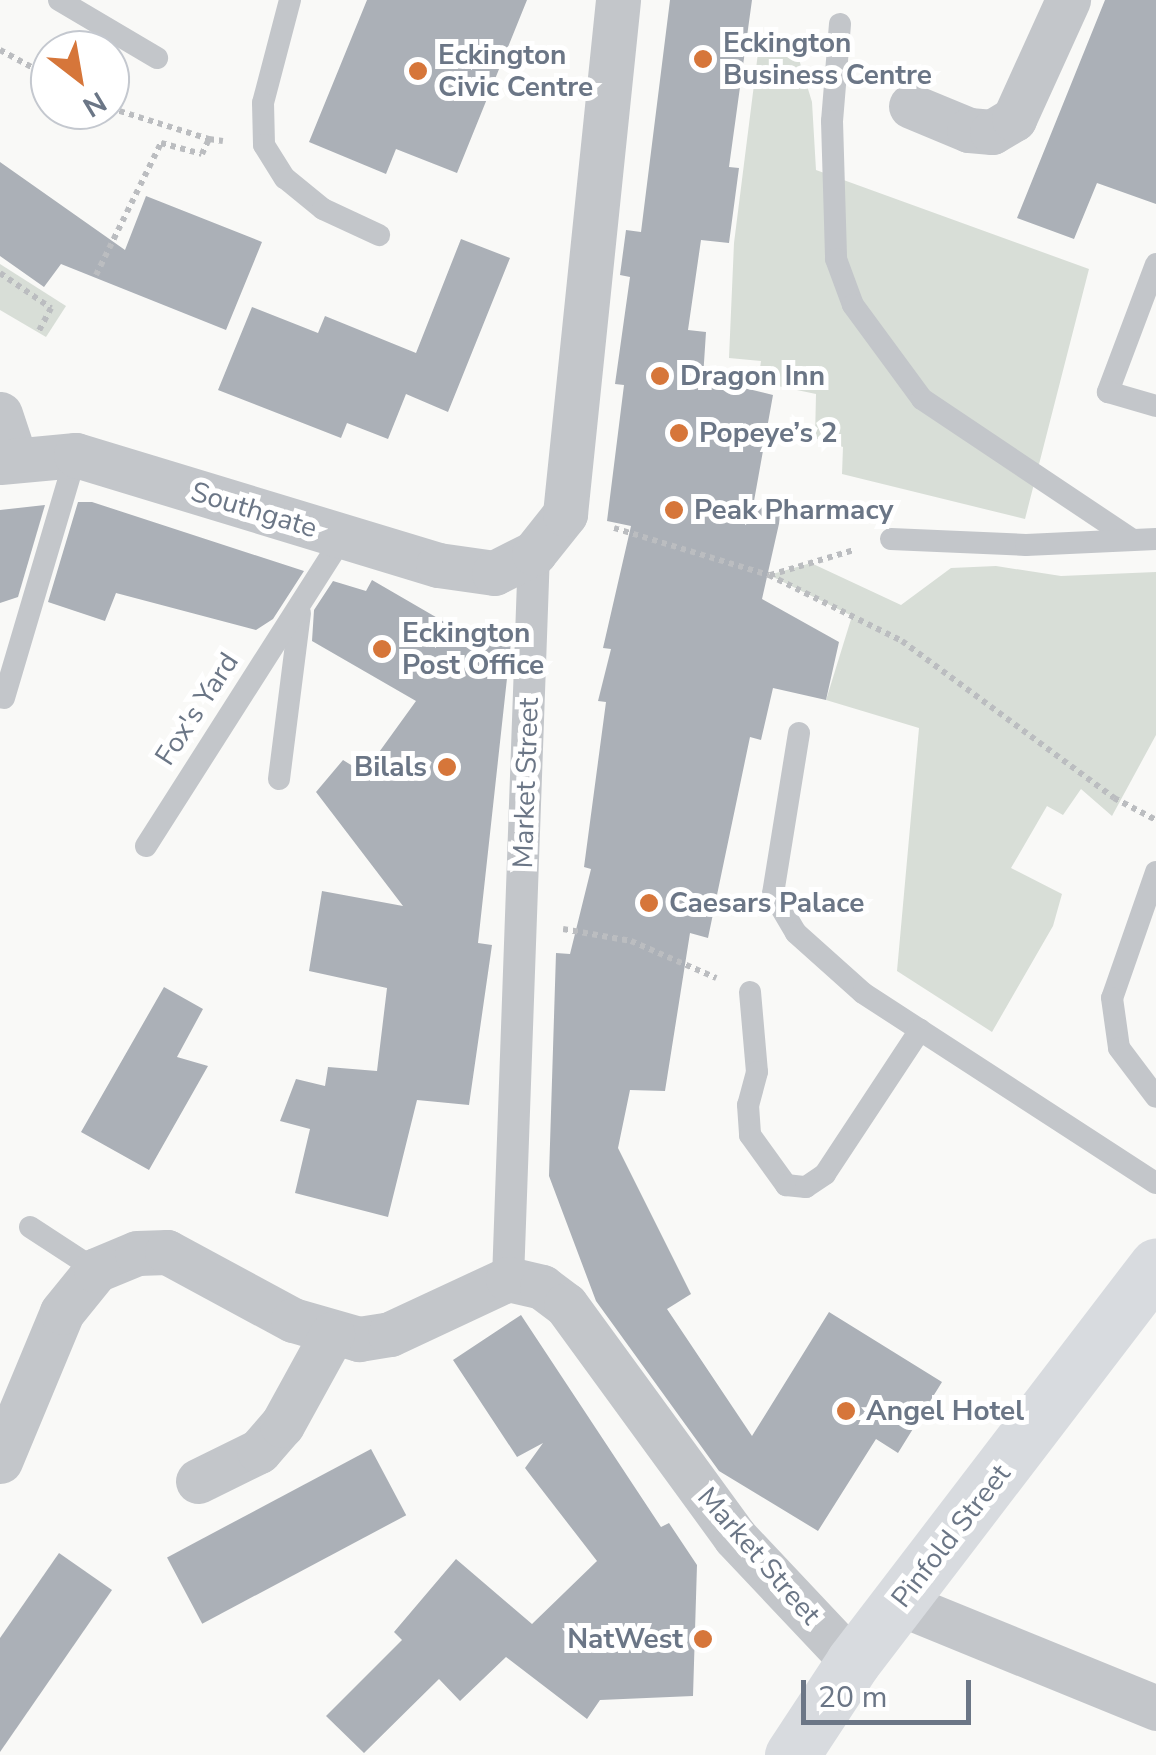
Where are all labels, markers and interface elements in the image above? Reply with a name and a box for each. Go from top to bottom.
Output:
place label: Eckington Business Centre [723,26,932,92]
north arrow [30,30,130,130]
place label: Eckington Civic Centre [438,38,593,104]
marker: Eckington Business Centre [692,48,714,70]
marker: Eckington Civic Centre [407,60,429,82]
text: N [76,82,113,126]
place label: Dragon Inn [680,359,825,393]
marker: Dragon Inn [649,365,671,387]
place label: Popeye’s 2 [699,416,837,450]
marker: Popeye’s 2 [668,422,690,444]
street label: Southgate [187,475,321,545]
place label: Peak Pharmacy [694,493,894,527]
marker: Peak Pharmacy [663,499,685,521]
place label: Eckington Post Office [402,616,544,682]
marker: Eckington Post Office [371,638,393,660]
street label: Fox's Yard [148,647,246,771]
street label: Market Street [506,697,546,869]
place label: Bilals [354,750,427,784]
marker: Bilals [436,756,458,778]
place label: Caesars Palace [669,886,864,920]
marker: Caesars Palace [638,892,660,914]
place label: Angel Hotel [866,1394,1024,1428]
marker: Angel Hotel [835,1400,857,1422]
street label: Pinfold Street [885,1458,1017,1614]
street label: Market Street [690,1481,828,1631]
place label: NatWest [567,1622,683,1656]
marker: NatWest [692,1628,714,1650]
scale bar [806,1660,976,1722]
text: 20 m [818,1677,887,1718]

